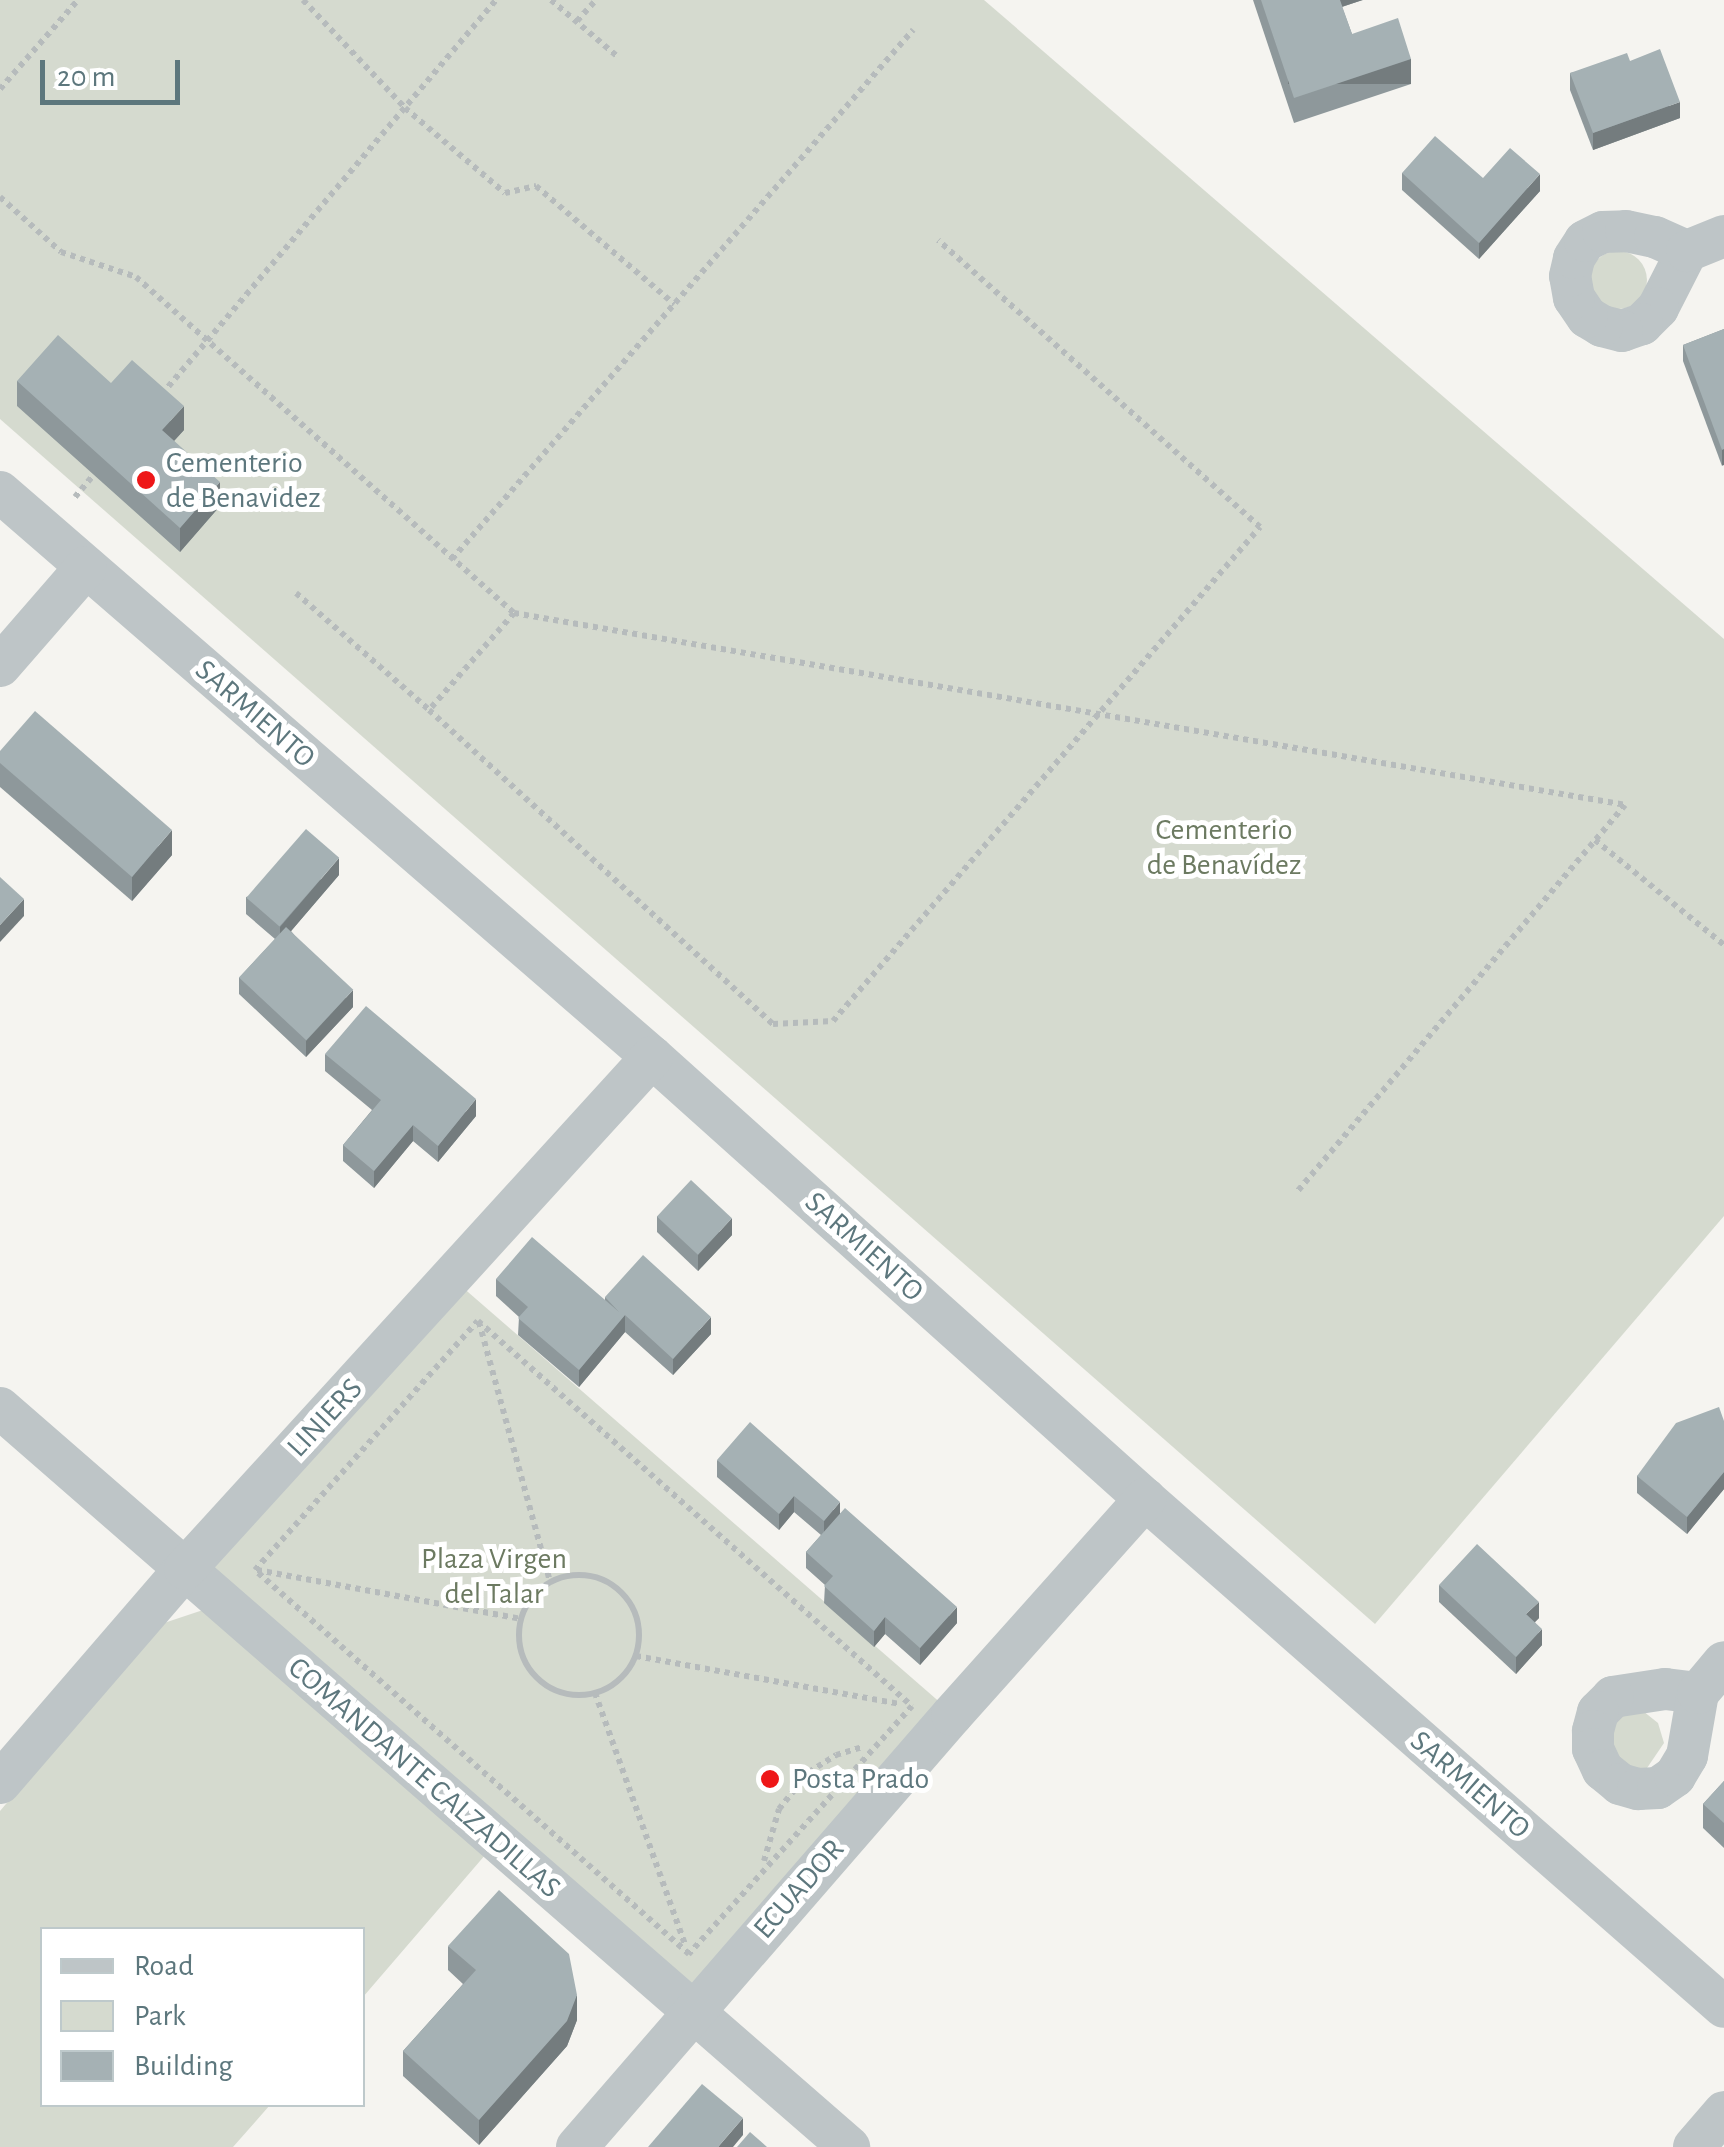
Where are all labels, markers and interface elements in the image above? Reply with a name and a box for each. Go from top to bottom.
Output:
scale bar [45,40,185,102]
text: 20 m [57,62,115,92]
place label: Cementerio de Benavidez [166,445,321,516]
marker: Cementerio de Benavidez [135,469,157,491]
street label: SARMIENTO [188,652,322,776]
park label: Cementerio de Benavídez [1147,812,1301,882]
street label: SARMIENTO [797,1184,931,1310]
street label: LINIERS [280,1371,370,1465]
park label: Plaza Virgen del Talar [421,1541,567,1612]
street label: COMANDANTE CALZADILLAS [280,1650,568,1906]
street label: SARMIENTO [1403,1723,1537,1847]
place label: Posta Prado [792,1761,929,1797]
marker: Posta Prado [757,1766,783,1792]
street label: ECUADOR [746,1832,852,1946]
legend [40,1927,365,2107]
text: Road [134,1951,194,1981]
text: Park [134,2001,186,2031]
text: Building [134,2051,233,2081]

